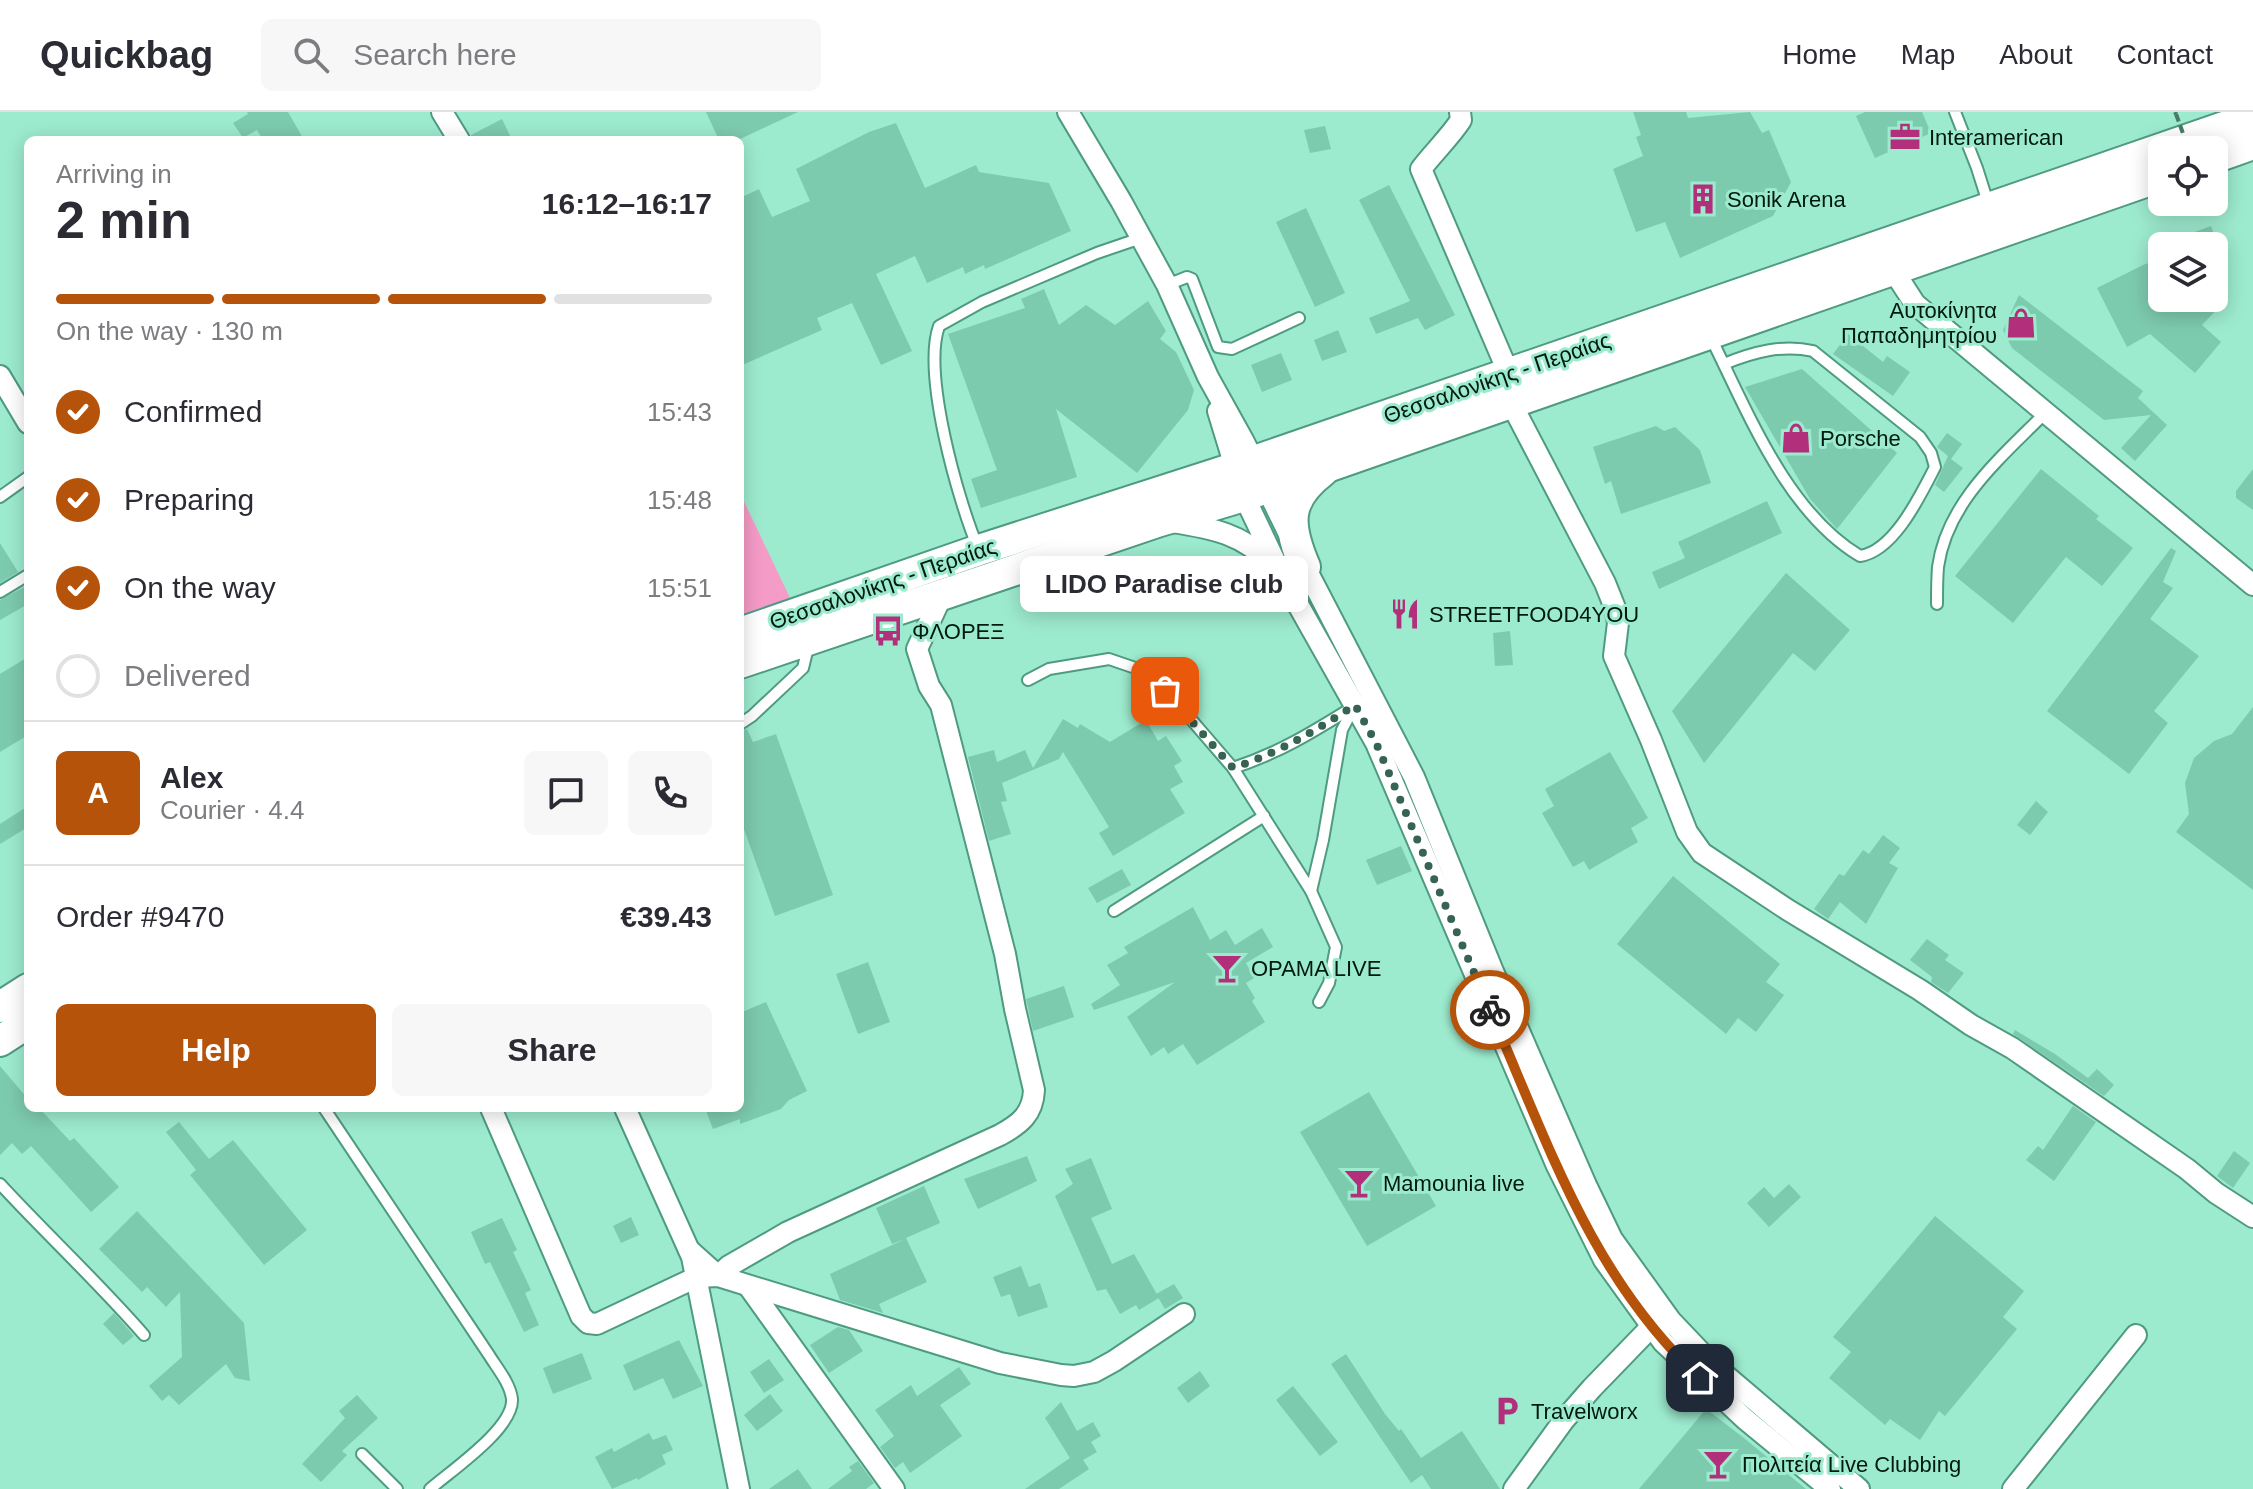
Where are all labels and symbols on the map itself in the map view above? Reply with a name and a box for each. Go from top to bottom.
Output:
office icon: Interamerican [1888,120,1922,154]
place label: Interamerican [1929,125,2064,150]
building icon: Sonik Arena [1686,182,1720,216]
place label: Sonik Arena [1727,187,1846,212]
place label: Αυτοκίνητα Παπαδημητρίου [1841,298,1997,348]
shop icon: Αυτοκίνητα Παπαδημητρίου [2004,306,2038,340]
street label: Θεσσαλονίκης - Περαίας [1380,327,1614,429]
shop icon: Porsche [1779,421,1813,455]
place label: Porsche [1820,426,1901,451]
street label: Θεσσαλονίκης - Περαίας [766,533,1000,635]
callout: LIDO Paradise club [1021,555,1309,611]
restaurant icon: STREETFOOD4YOU [1388,597,1422,631]
place label: STREETFOOD4YOU [1429,602,1639,627]
bus stop icon: ΦΛΟΡΕΞ [871,614,905,648]
place label: ΦΛΟΡΕΞ [912,619,1005,644]
pin [1131,657,1199,725]
bar icon: ΟΡΑΜΑ LIVE [1210,951,1244,985]
place label: ΟΡΑΜΑ LIVE [1251,956,1381,981]
courier [1450,970,1530,1050]
bar icon: Mamounia live [1342,1166,1376,1200]
place label: Mamounia live [1383,1171,1525,1196]
pin [1666,1344,1734,1412]
parking icon: Travelworx [1490,1394,1524,1428]
place label: Travelworx [1531,1399,1638,1424]
bar icon: Πολιτεία Live Clubbing [1701,1447,1735,1481]
place label: Πολιτεία Live Clubbing [1742,1452,1961,1477]

